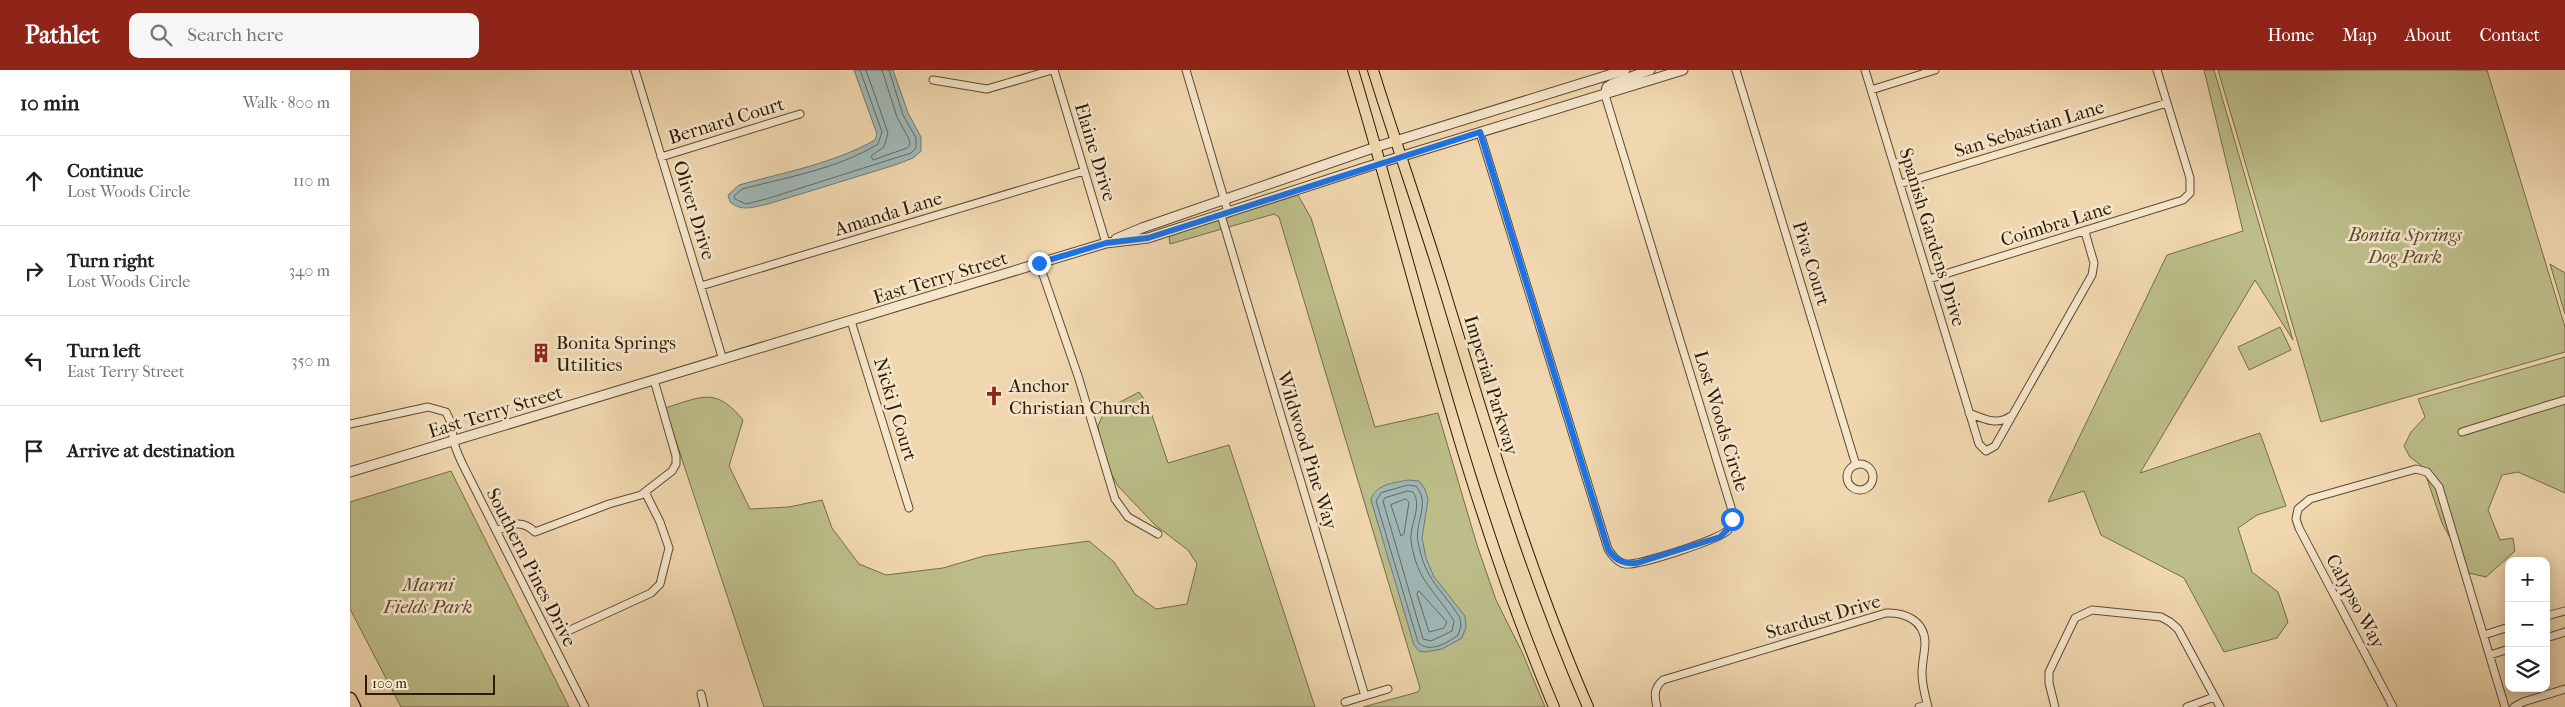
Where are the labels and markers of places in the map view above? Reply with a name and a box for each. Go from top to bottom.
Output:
place label: Bonita Springs Utilities [556,332,676,376]
building icon: Bonita Springs Utilities [530,342,552,364]
place label: Anchor Christian Church [1008,375,1151,419]
church icon: Anchor Christian Church [983,385,1005,407]

